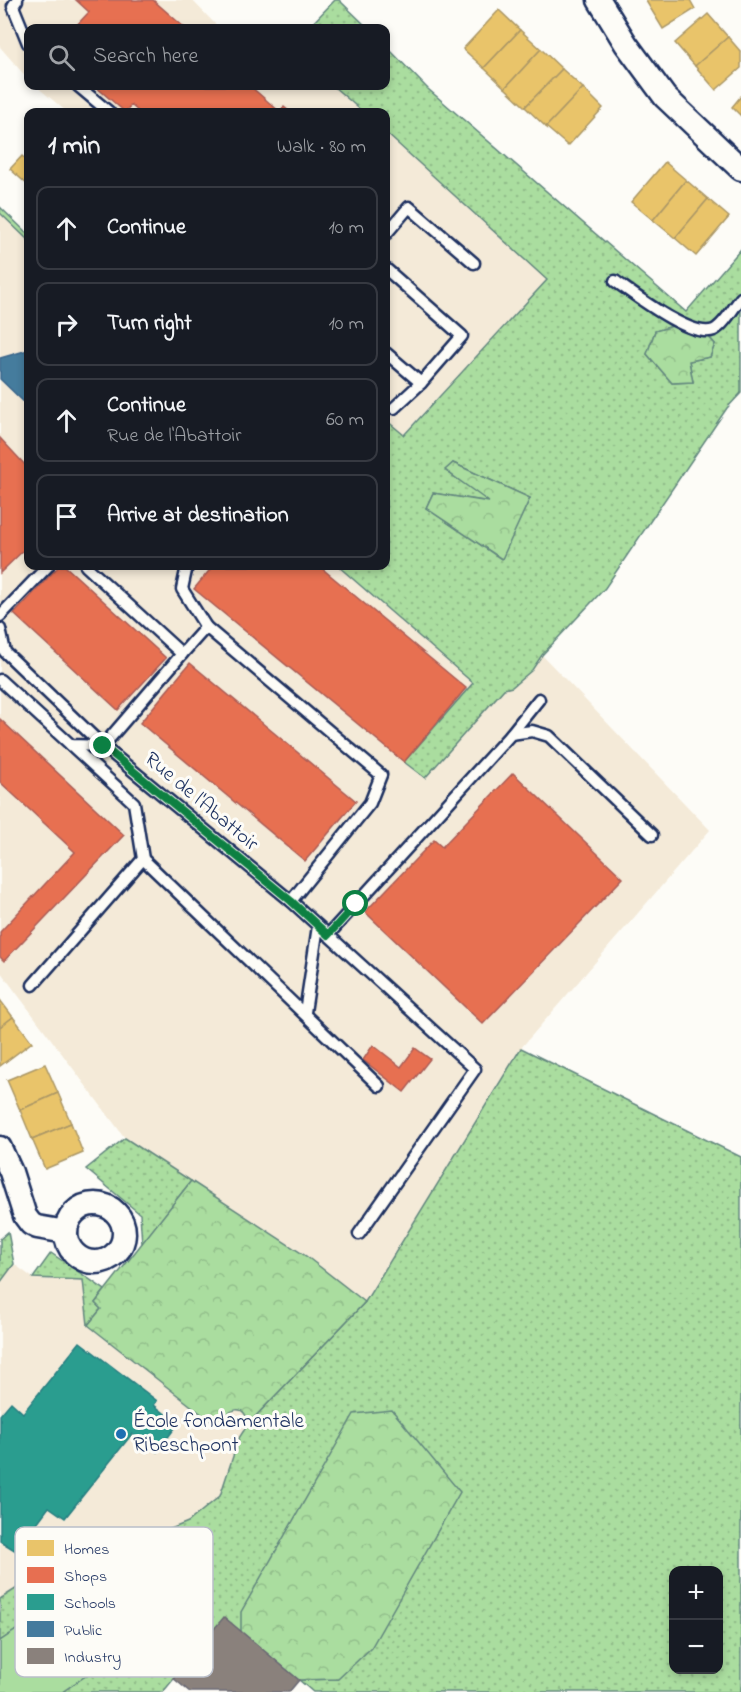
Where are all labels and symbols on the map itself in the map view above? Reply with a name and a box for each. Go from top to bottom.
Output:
route end [89,732,115,758]
street label: Rue de l'Abattoir [137,745,265,859]
route start [342,890,368,916]
place label: École fondamentale Ribeschpont [133,1407,304,1461]
marker: École fondamentale Ribeschpont [114,1427,128,1441]
legend [15,1527,213,1677]
text: Homes [64,1538,109,1562]
text: Shops [64,1565,107,1589]
text: Schools [64,1592,116,1616]
text: Public [64,1619,103,1643]
text: Industry [64,1646,121,1670]

